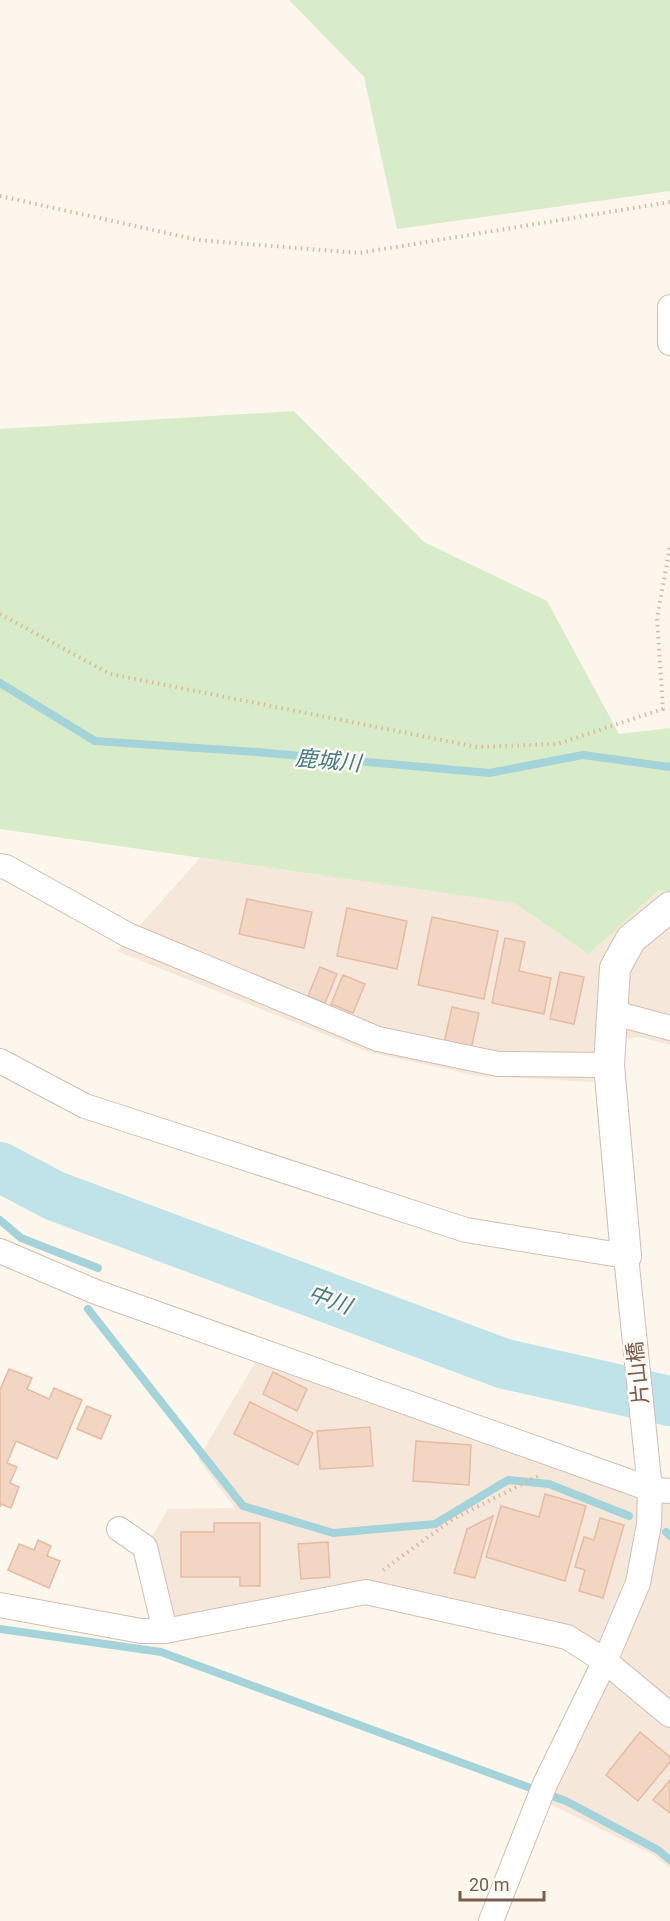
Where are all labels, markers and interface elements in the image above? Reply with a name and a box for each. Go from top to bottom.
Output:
water label: 鹿城川 [294,745,364,776]
water label: 中川 [305,1280,357,1319]
street label: 片山橋 [623,1340,653,1406]
scale bar [460,1864,544,1902]
text: 20 m [469,1874,509,1895]

